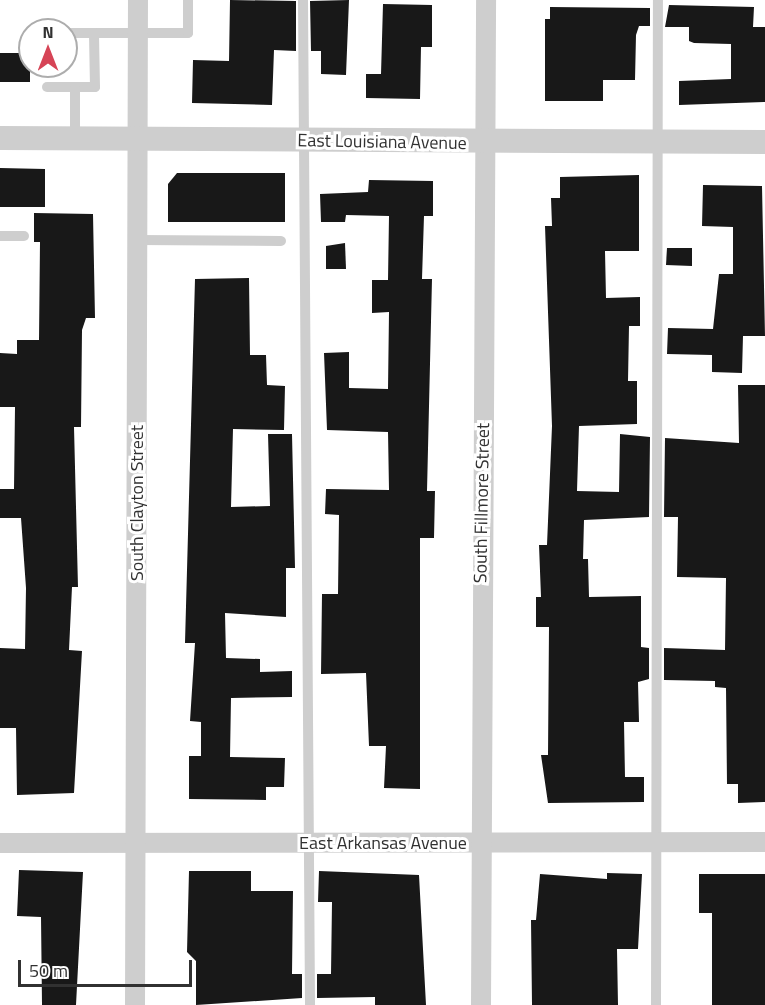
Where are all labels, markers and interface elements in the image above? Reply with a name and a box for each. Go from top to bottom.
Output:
north arrow [18,18,78,78]
text: N [42,20,54,44]
street label: East Louisiana Avenue [297,130,467,154]
street label: South Fillmore Street [470,423,494,583]
street label: South Clayton Street [126,425,148,581]
street label: East Arkansas Avenue [299,832,467,854]
scale bar [21,948,195,986]
text: 50 m [29,957,68,984]

